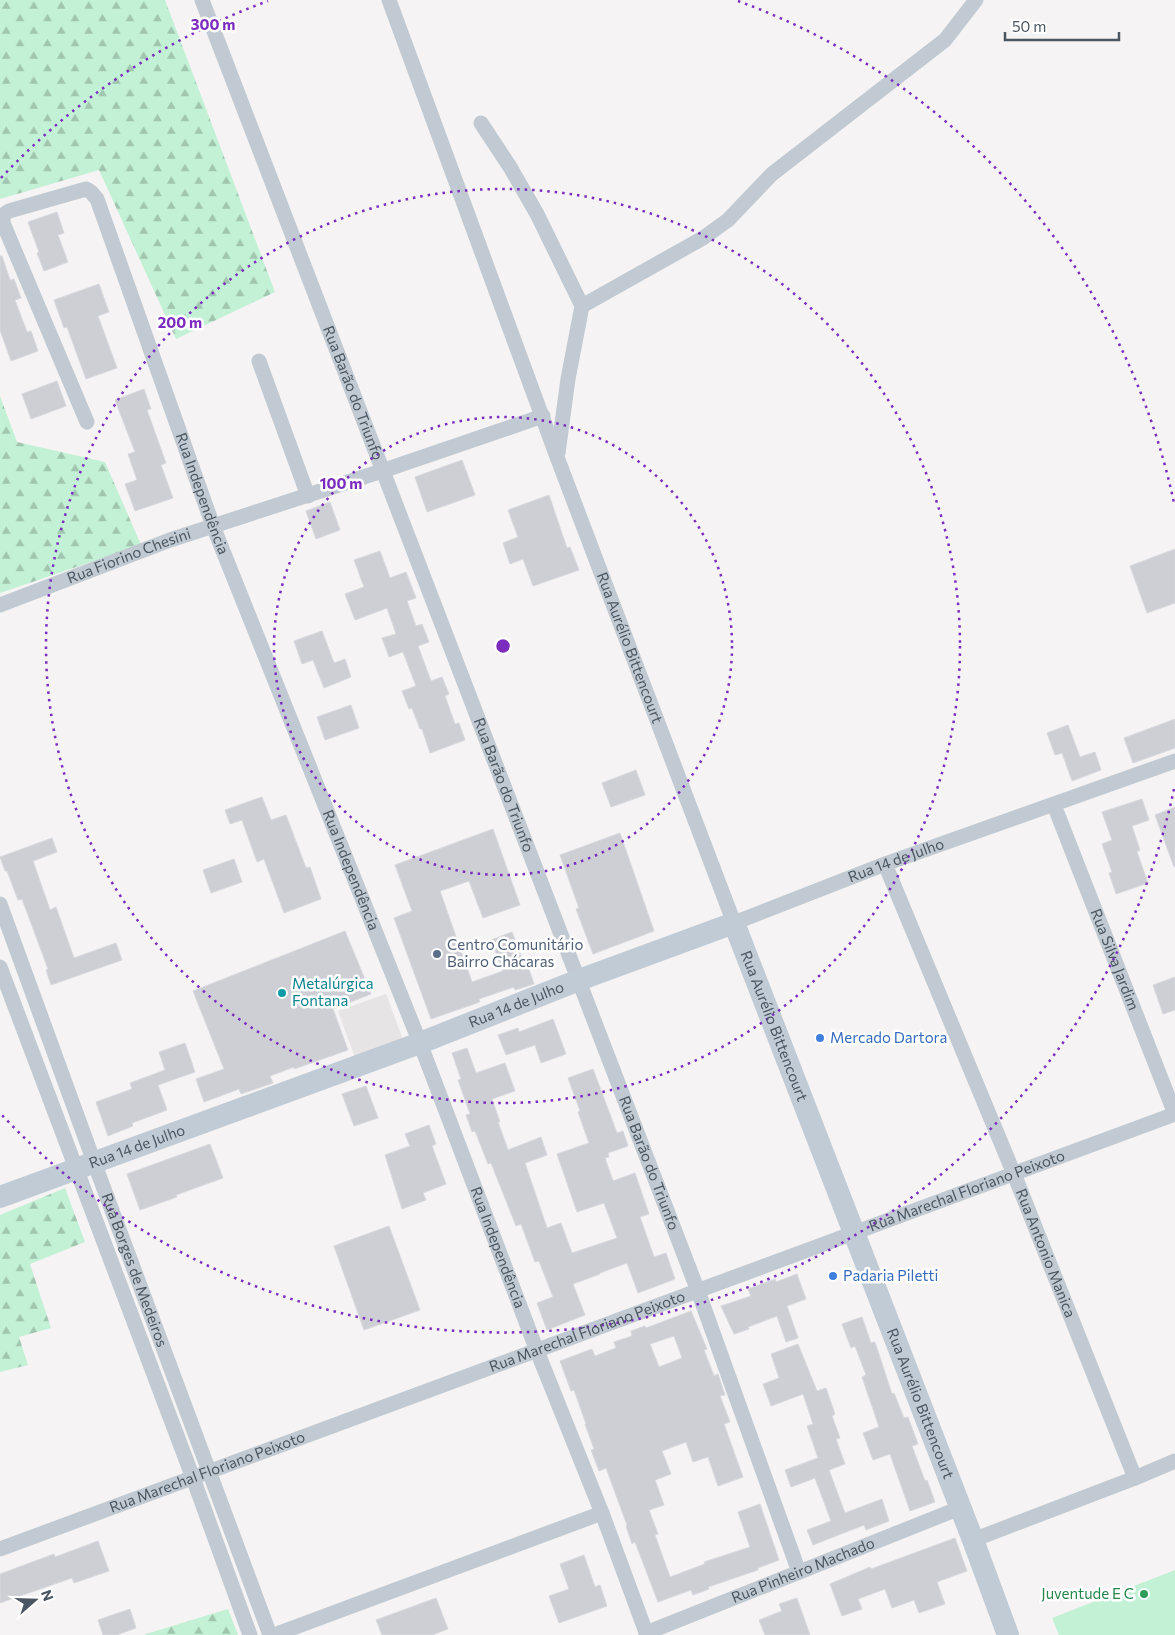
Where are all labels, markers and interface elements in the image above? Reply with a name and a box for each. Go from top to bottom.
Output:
scale bar [1005,10,1119,42]
text: 300 m [191,15,235,33]
text: 50 m [1012,17,1046,35]
text: 200 m [158,313,202,331]
street label: Rua Barão do Triunfo [320,323,388,462]
street label: Rua Independência [173,430,233,557]
text: 100 m [320,474,362,492]
street label: Rua Fiorino Chesini [64,524,193,587]
street label: Rua Aurélio Bittencourt [594,569,667,725]
centre of rings [494,637,512,655]
street label: Rua Barão do Triunfo [471,715,538,854]
street label: Rua Independência [320,807,384,933]
street label: Rua 14 de Julho [845,834,946,886]
street label: Rua Silva Jardim [1087,906,1143,1013]
place label: Centro Comunitário Bairro Chácaras [447,935,583,970]
marker: Centro Comunitário Bairro Chácaras [431,948,443,960]
street label: Rua Aurélio Bittencourt [738,948,812,1104]
place label: Metalúrgica Fontana [292,974,374,1009]
street label: Rua 14 de Julho [466,977,566,1031]
marker: Metalúrgica Fontana [276,987,288,999]
place label: Mercado Dartora [830,1028,947,1046]
marker: Mercado Dartora [814,1032,826,1044]
street label: Rua Barão do Triunfo [616,1093,684,1232]
street label: Rua 14 de Julho [86,1120,187,1172]
street label: Rua Marechal Floriano Peixoto [866,1146,1067,1235]
street label: Rua Independência [467,1184,530,1310]
street label: Rua Antonio Manica [1013,1186,1080,1320]
street label: Rua Borges de Medeiros [98,1190,172,1349]
place label: Padaria Piletti [843,1266,938,1284]
marker: Padaria Piletti [827,1270,839,1282]
street label: Rua Marechal Floriano Peixoto [486,1286,687,1375]
street label: Rua Aurélio Bittencourt [884,1325,958,1481]
street label: Rua Marechal Floriano Peixoto [107,1427,307,1516]
street label: Rua Pinheiro Machado [728,1533,877,1606]
north arrow [10,1575,60,1625]
place label: Juventude E C [1041,1584,1134,1602]
text: N [38,1588,57,1603]
marker: Juventude E C [1138,1588,1150,1600]

